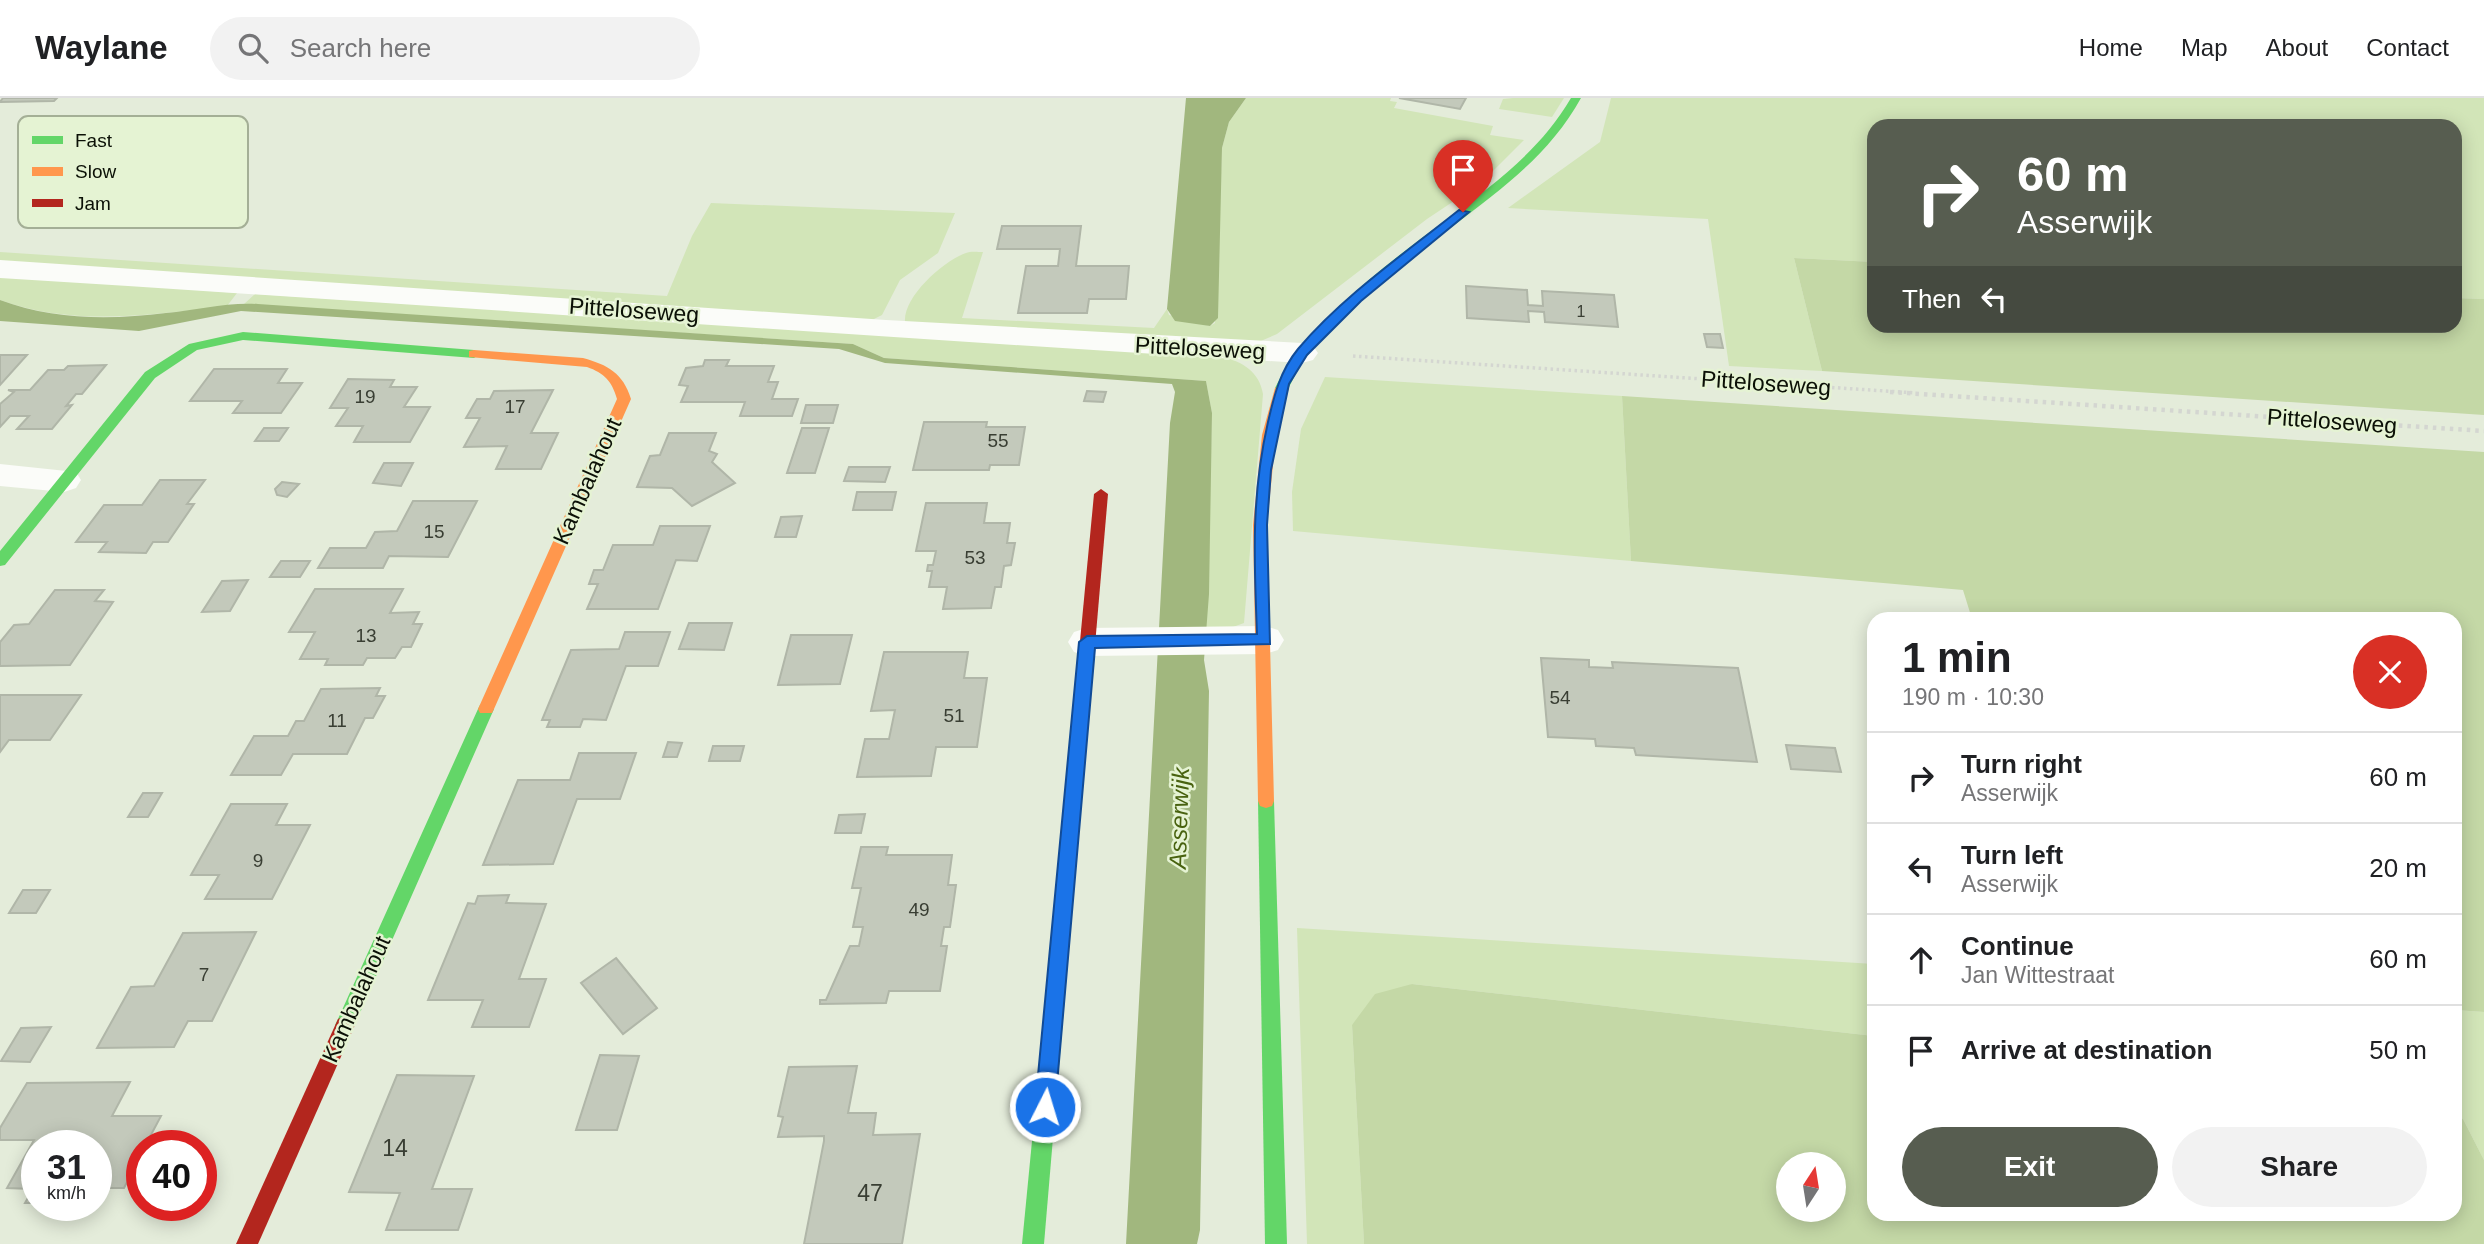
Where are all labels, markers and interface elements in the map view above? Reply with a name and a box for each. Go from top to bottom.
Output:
search box [210,17,700,80]
text: Waylane [35,29,168,66]
icon: search [234,29,272,67]
text: Search here [290,33,431,63]
text: Home [2079,34,2143,61]
text: Map [2181,34,2228,61]
text: About [2266,34,2328,61]
text: Contact [2366,34,2449,61]
legend [18,116,248,228]
text: Fast [75,130,113,151]
pin [1433,140,1493,212]
icon: right [1902,147,1993,238]
text: 60 m [2017,147,2129,201]
icon: arrive [1444,151,1482,189]
text: Slow [75,161,116,182]
text: Jam [75,193,111,214]
text: Asserwijk [2017,204,2152,240]
icon: left [1975,280,2013,318]
text: Then [1902,284,1961,314]
street label: Pitteloseweg [568,292,700,328]
house number: 1 [1577,303,1586,320]
street label: Pitteloseweg [1134,332,1266,364]
street label: Pitteloseweg [1700,365,1832,401]
house number: 19 [354,386,376,407]
house number: 17 [504,396,526,417]
street label: Pitteloseweg [2266,403,2398,439]
street label: Kambalahout [548,413,627,548]
house number: 55 [987,430,1009,451]
house number: 15 [423,521,445,542]
house number: 53 [964,547,986,568]
house number: 13 [355,625,377,646]
text: 1 min [1902,634,2012,681]
button: close [2353,635,2427,709]
text: 190 m · 10:30 [1902,684,2044,710]
house number: 54 [1549,687,1571,708]
house number: 51 [943,705,965,726]
house number: 11 [327,710,347,731]
text: Turn right [1961,749,2082,779]
icon: right [1902,759,1940,797]
text: 60 m [2369,762,2427,792]
water label: Asserwijk [1164,765,1194,871]
text: Asserwijk [1961,780,2058,806]
text: Turn left [1961,840,2063,870]
house number: 9 [253,850,263,871]
icon: left [1902,850,1940,888]
text: 20 m [2369,853,2427,883]
text: Asserwijk [1961,871,2058,897]
house number: 49 [908,899,930,920]
street label: Kambalahout [317,931,396,1066]
text: Continue [1961,931,2074,961]
icon: ahead [1902,941,1940,979]
text: 60 m [2369,944,2427,974]
text: Jan Wittestraat [1961,962,2114,988]
house number: 7 [199,964,209,985]
icon: arrive [1902,1032,1940,1070]
text: Arrive at destination [1961,1035,2212,1065]
text: 50 m [2369,1035,2427,1065]
position arrow [1008,1070,1082,1144]
button: Exit [1902,1127,2158,1207]
button: Share [2172,1127,2427,1207]
speed limit sign: 40 [126,1130,217,1221]
house number: 14 [382,1135,408,1161]
text: 31 [47,1147,86,1186]
north arrow [1776,1152,1846,1222]
map controls [1776,1152,1846,1222]
house number: 47 [857,1180,883,1206]
text: km/h [47,1183,86,1203]

